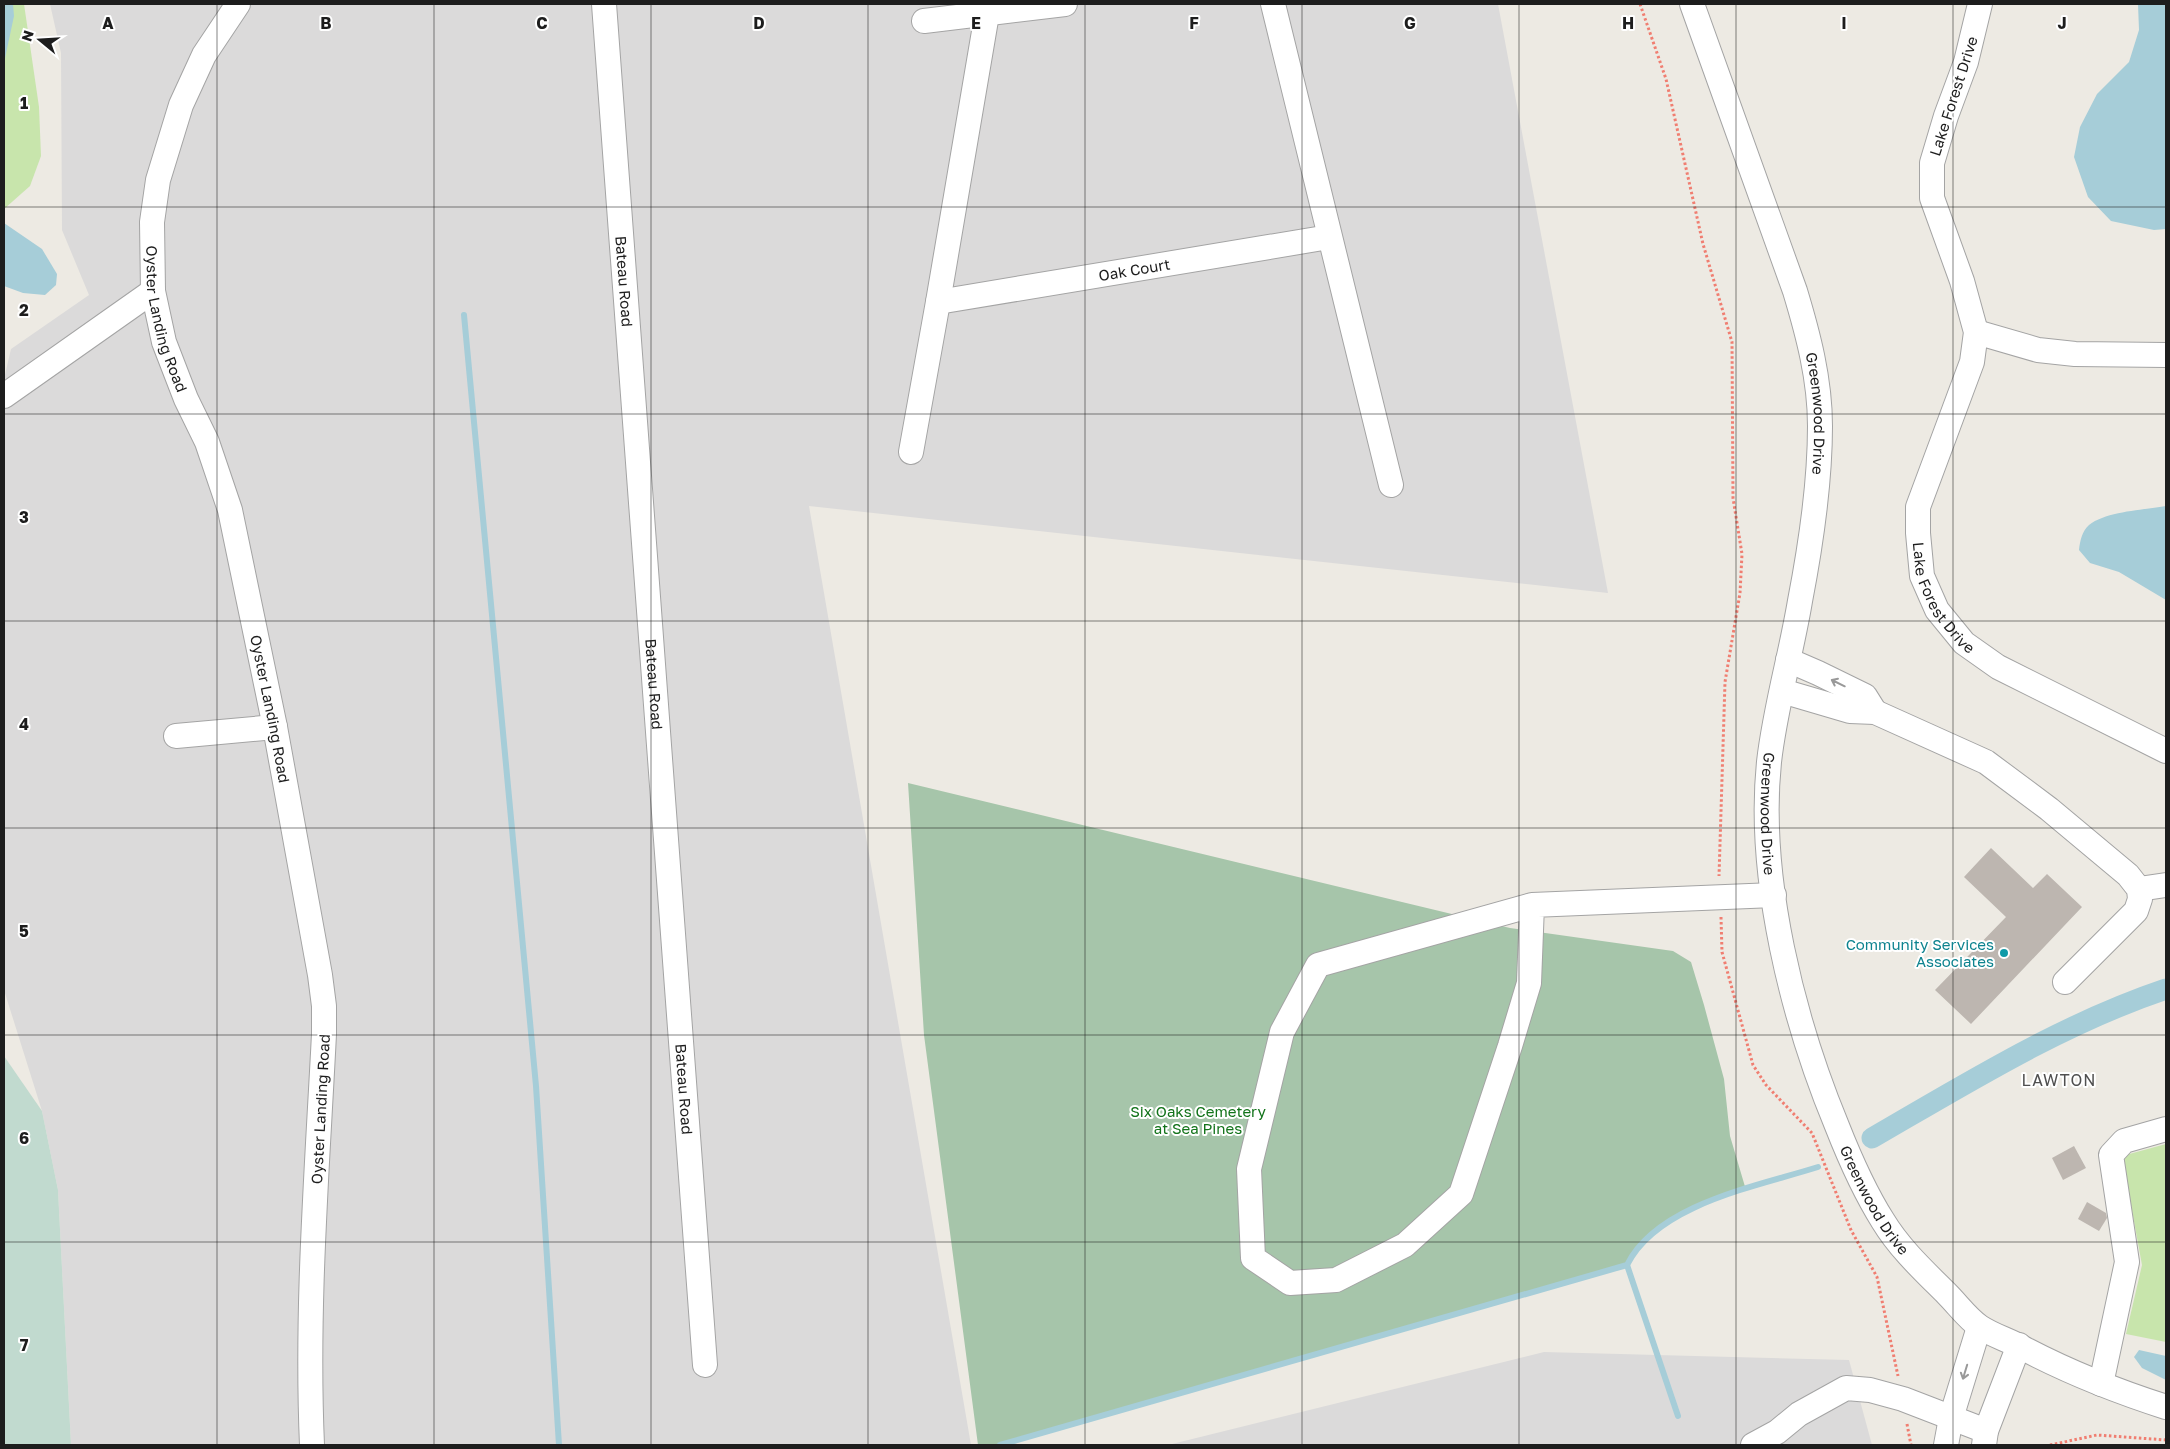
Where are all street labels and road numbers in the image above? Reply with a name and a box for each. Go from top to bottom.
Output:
street label: Lake Forest Drive [1925,34,1981,158]
street label: Bateau Road [612,235,637,327]
street label: Oyster Landing Road [143,245,191,395]
street label: Oak Court [1097,255,1171,284]
street label: Greenwood Drive [1803,351,1829,476]
street label: Lake Forest Drive [1910,541,1978,657]
street label: Oyster Landing Road [247,633,294,784]
street label: Bateau Road [642,638,667,730]
street label: Greenwood Drive [1758,751,1779,876]
street label: Oyster Landing Road [307,1033,333,1185]
street label: Bateau Road [672,1043,697,1135]
street label: Greenwood Drive [1837,1143,1913,1258]

